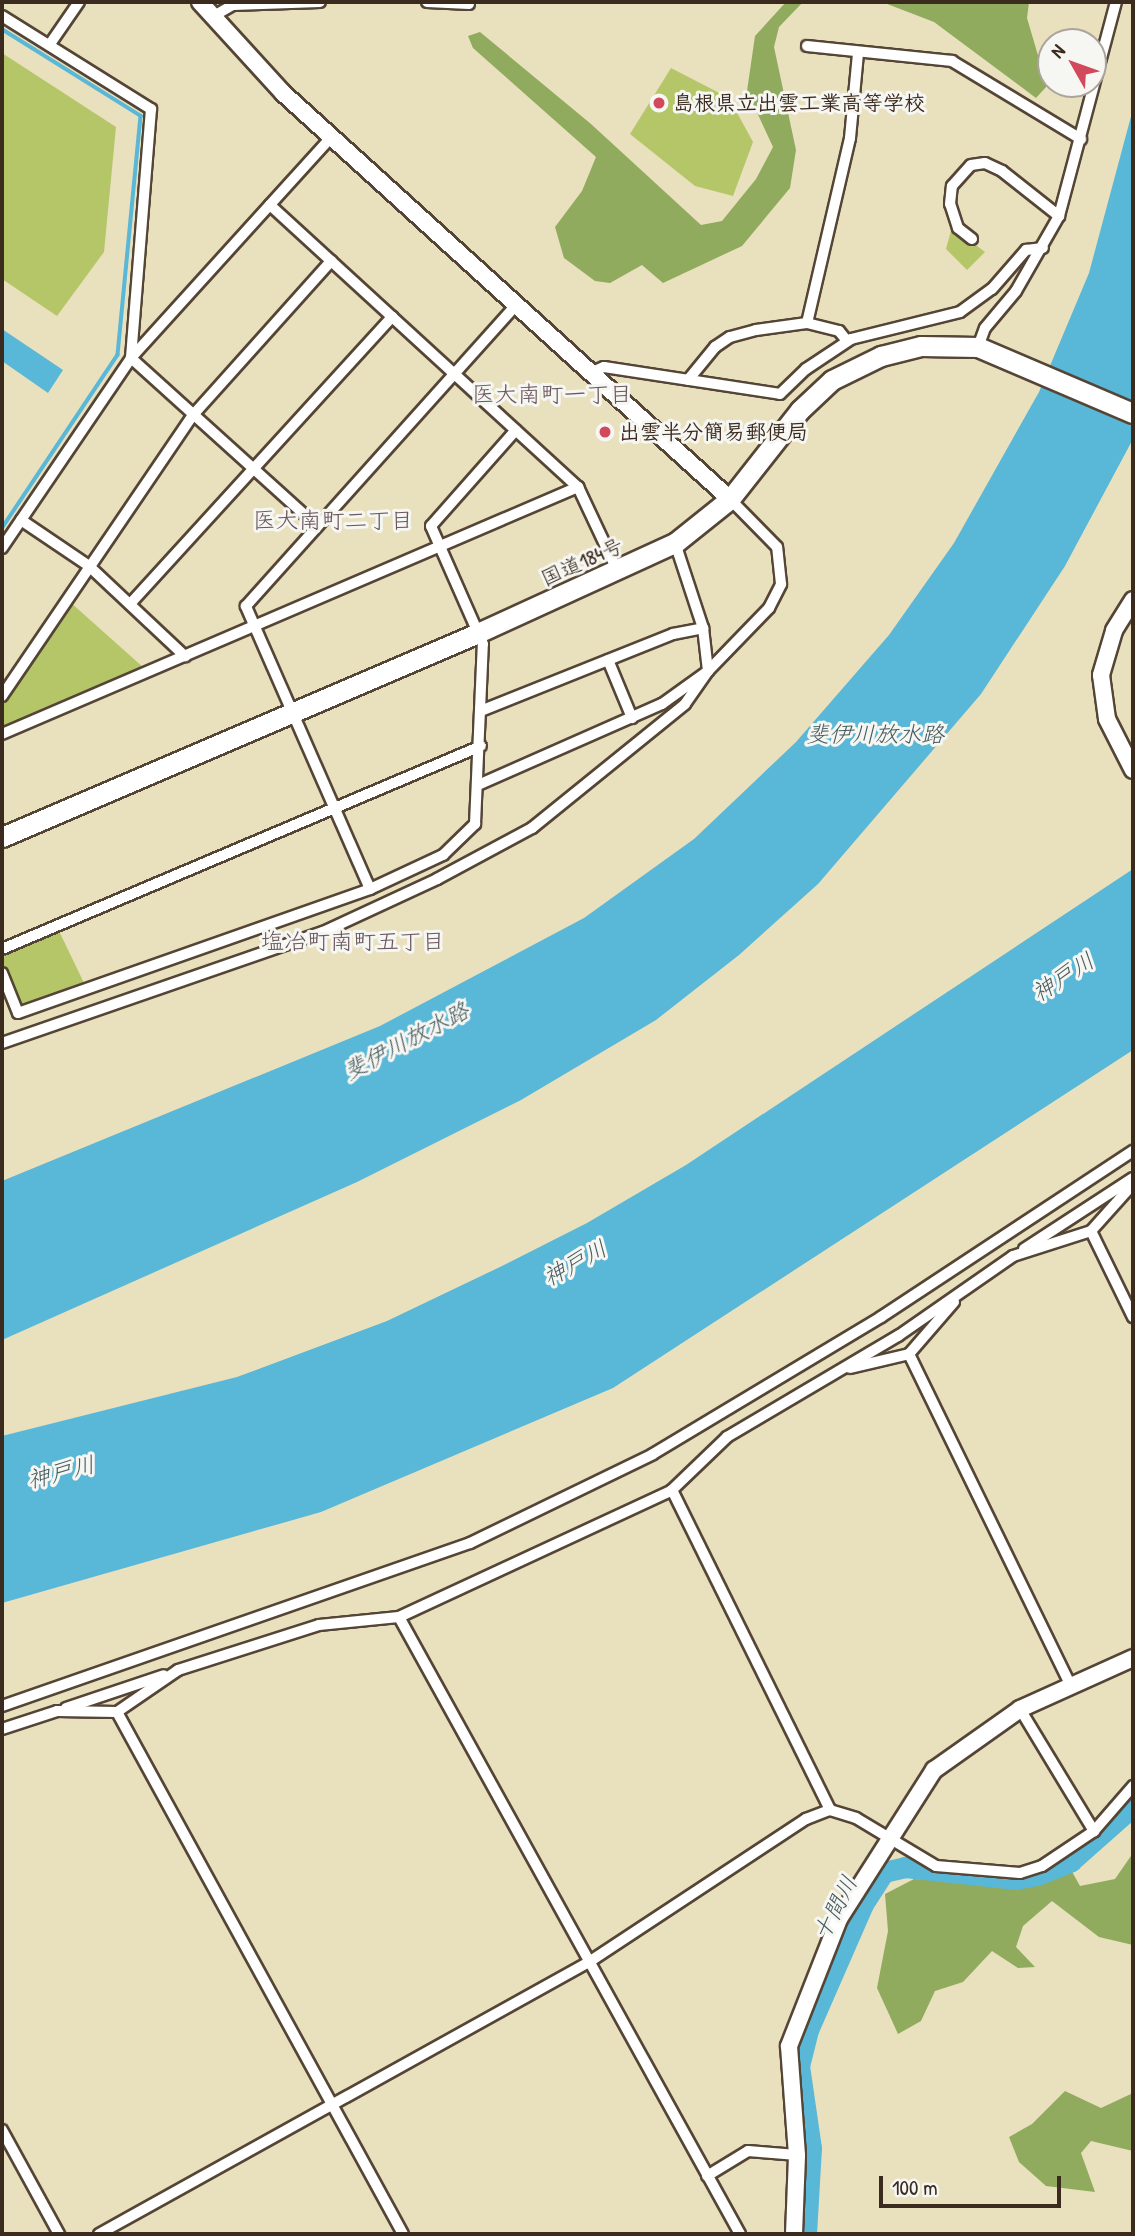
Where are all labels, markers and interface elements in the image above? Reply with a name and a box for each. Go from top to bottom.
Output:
north arrow [1037,28,1107,98]
text: N [1044,39,1071,63]
place label: 島根県立出雲工業高等学校 [673,90,925,116]
marker: 島根県立出雲工業高等学校 [651,95,667,111]
district label: 医大南町一丁目 [472,380,632,408]
place label: 出雲半分簡易郵便局 [619,419,808,445]
marker: 出雲半分簡易郵便局 [597,424,613,440]
district label: 医大南町二丁目 [253,506,413,534]
street label: 国道184号 [537,533,627,591]
water label: 斐伊川放水路 [806,720,944,748]
district label: 塩冶町南町五丁目 [261,927,445,955]
water label: 神戸川 [1027,947,1099,1007]
water label: 斐伊川放水路 [339,996,473,1086]
water label: 神戸川 [538,1234,612,1292]
water label: 神戸川 [24,1450,98,1494]
water label: 十間川 [807,1871,863,1945]
scale bar [883,2162,1065,2206]
text: 100 m [892,2173,938,2202]

